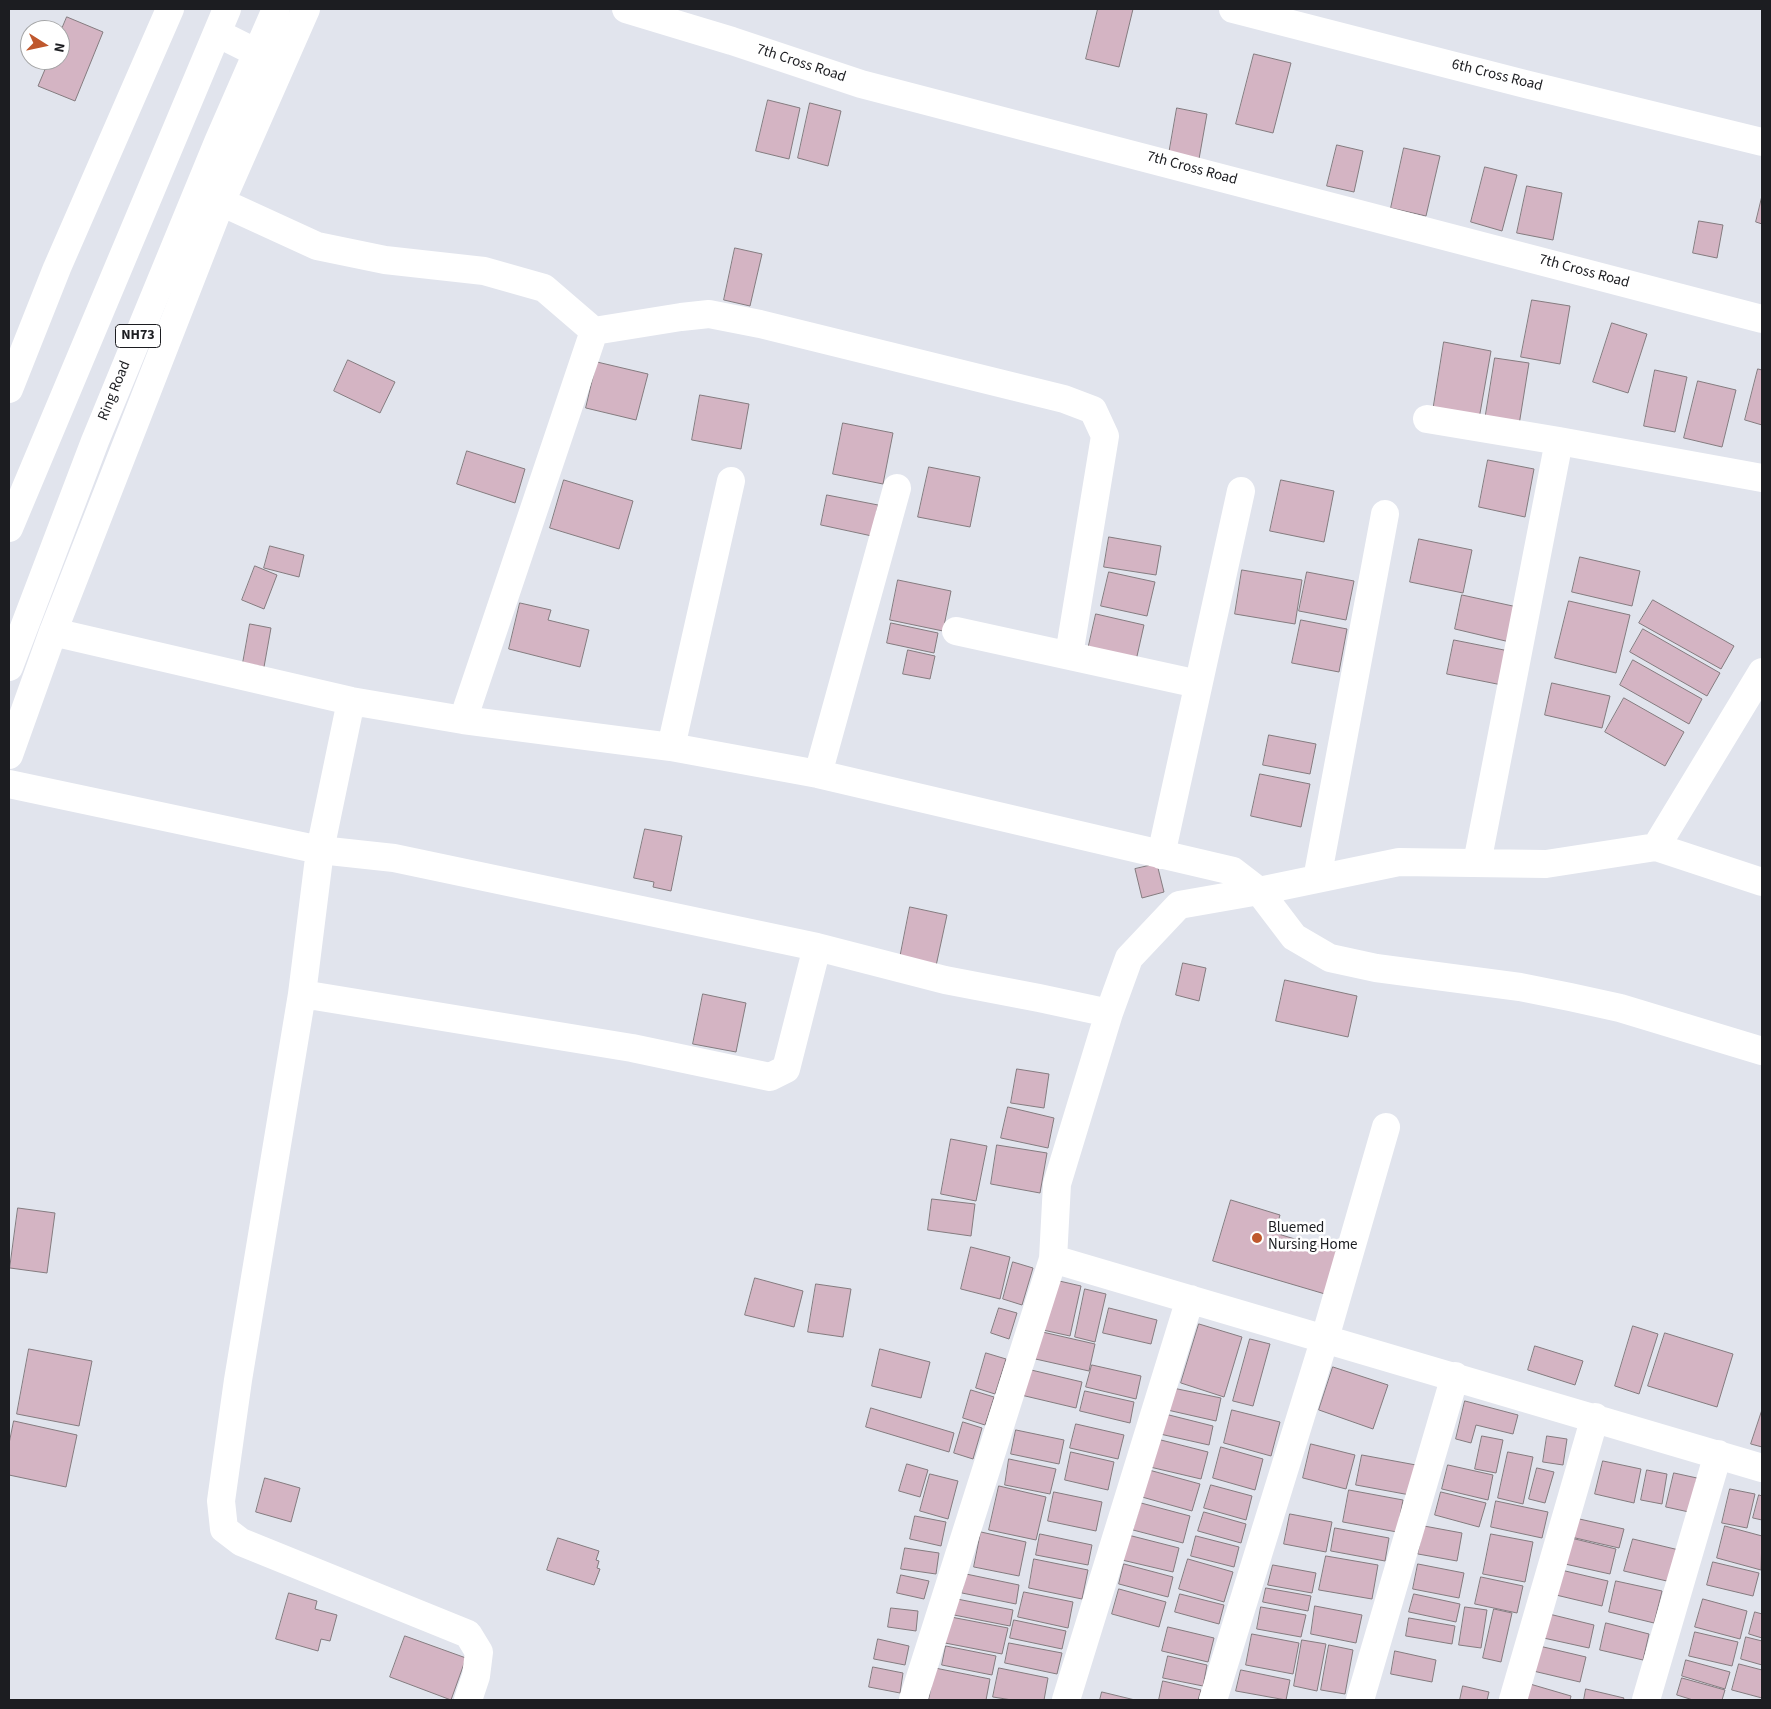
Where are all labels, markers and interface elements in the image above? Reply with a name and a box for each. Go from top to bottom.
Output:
north arrow [20,20,70,70]
text: N [48,41,69,54]
street label: 7th Cross Road [754,41,848,87]
street label: 6th Cross Road [1450,56,1544,96]
street label: 7th Cross Road [1145,148,1239,190]
street label: 7th Cross Road [1537,251,1631,293]
road number: NH73 [116,324,160,348]
street label: Ring Road [95,358,135,424]
place label: Bluemed Nursing Home [1268,1220,1358,1255]
marker: Bluemed Nursing Home [1250,1231,1264,1245]

